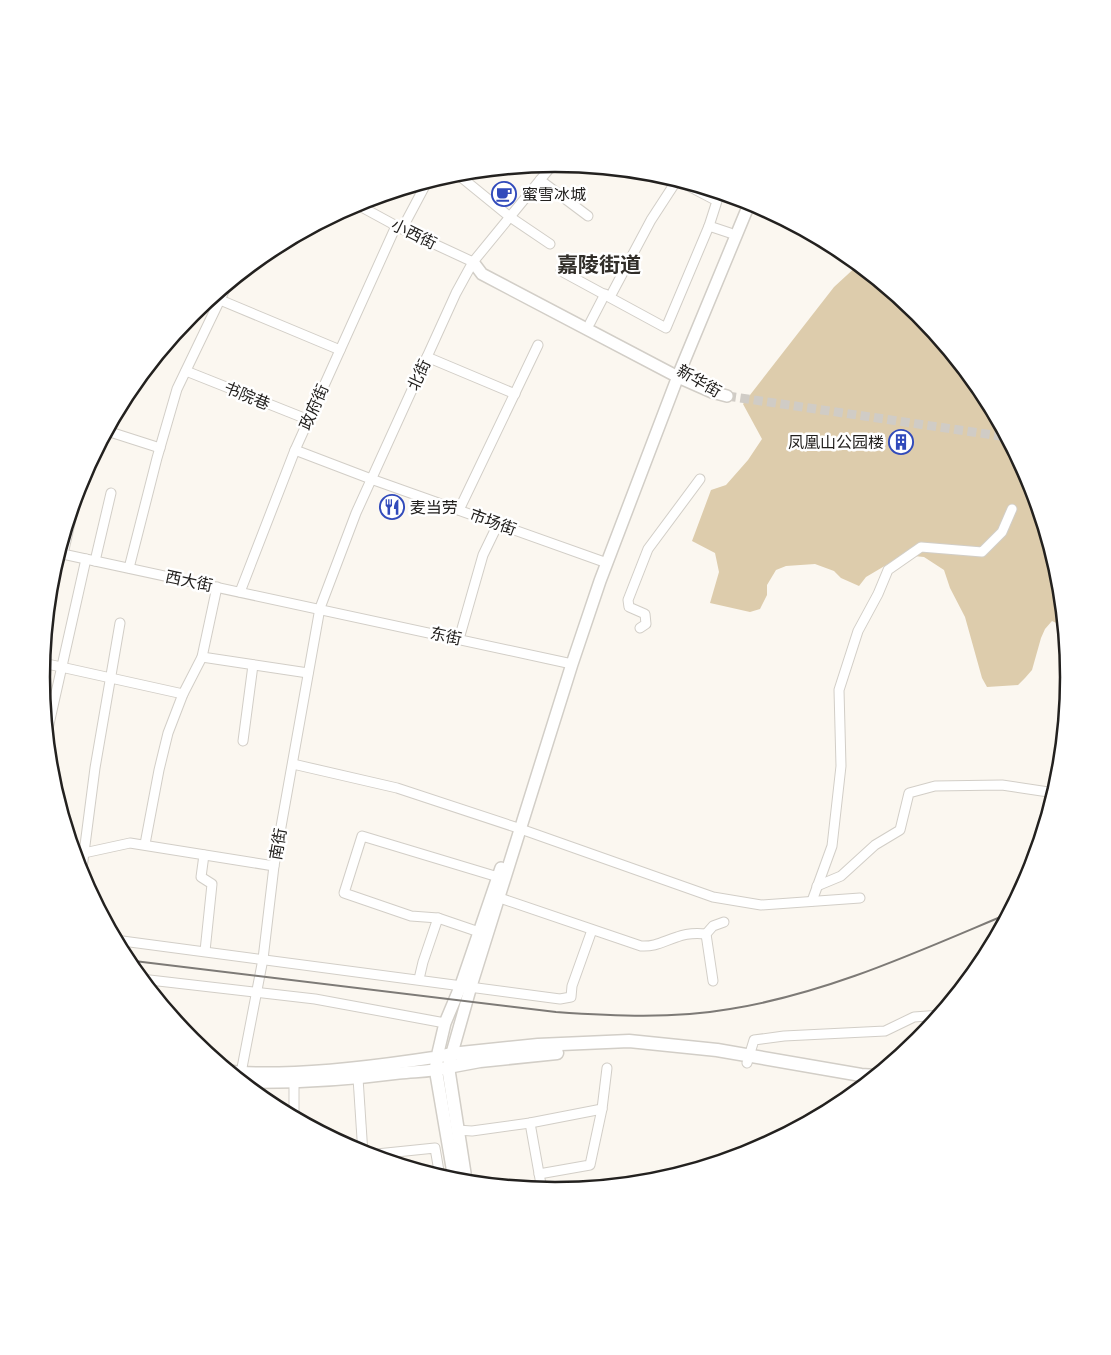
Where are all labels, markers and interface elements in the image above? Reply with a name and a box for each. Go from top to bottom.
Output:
cafe icon: 蜜雪冰城 [491,181,517,207]
place label: 蜜雪冰城 [522,185,586,204]
street label: 小西街 [388,215,440,253]
district label: 嘉陵街道 [557,252,641,277]
street label: 北街 [404,356,434,394]
street label: 新华街 [673,361,725,401]
street label: 书院巷 [221,378,273,414]
street label: 政府街 [296,381,332,433]
building icon: 凤凰山公园楼 [888,429,914,455]
place label: 凤凰山公园楼 [788,433,884,452]
restaurant icon: 麦当劳 [379,494,405,520]
place label: 麦当劳 [410,498,458,517]
street label: 市场街 [467,505,519,539]
street label: 西大街 [164,567,214,595]
street label: 东街 [428,623,464,649]
street label: 南街 [266,827,290,861]

